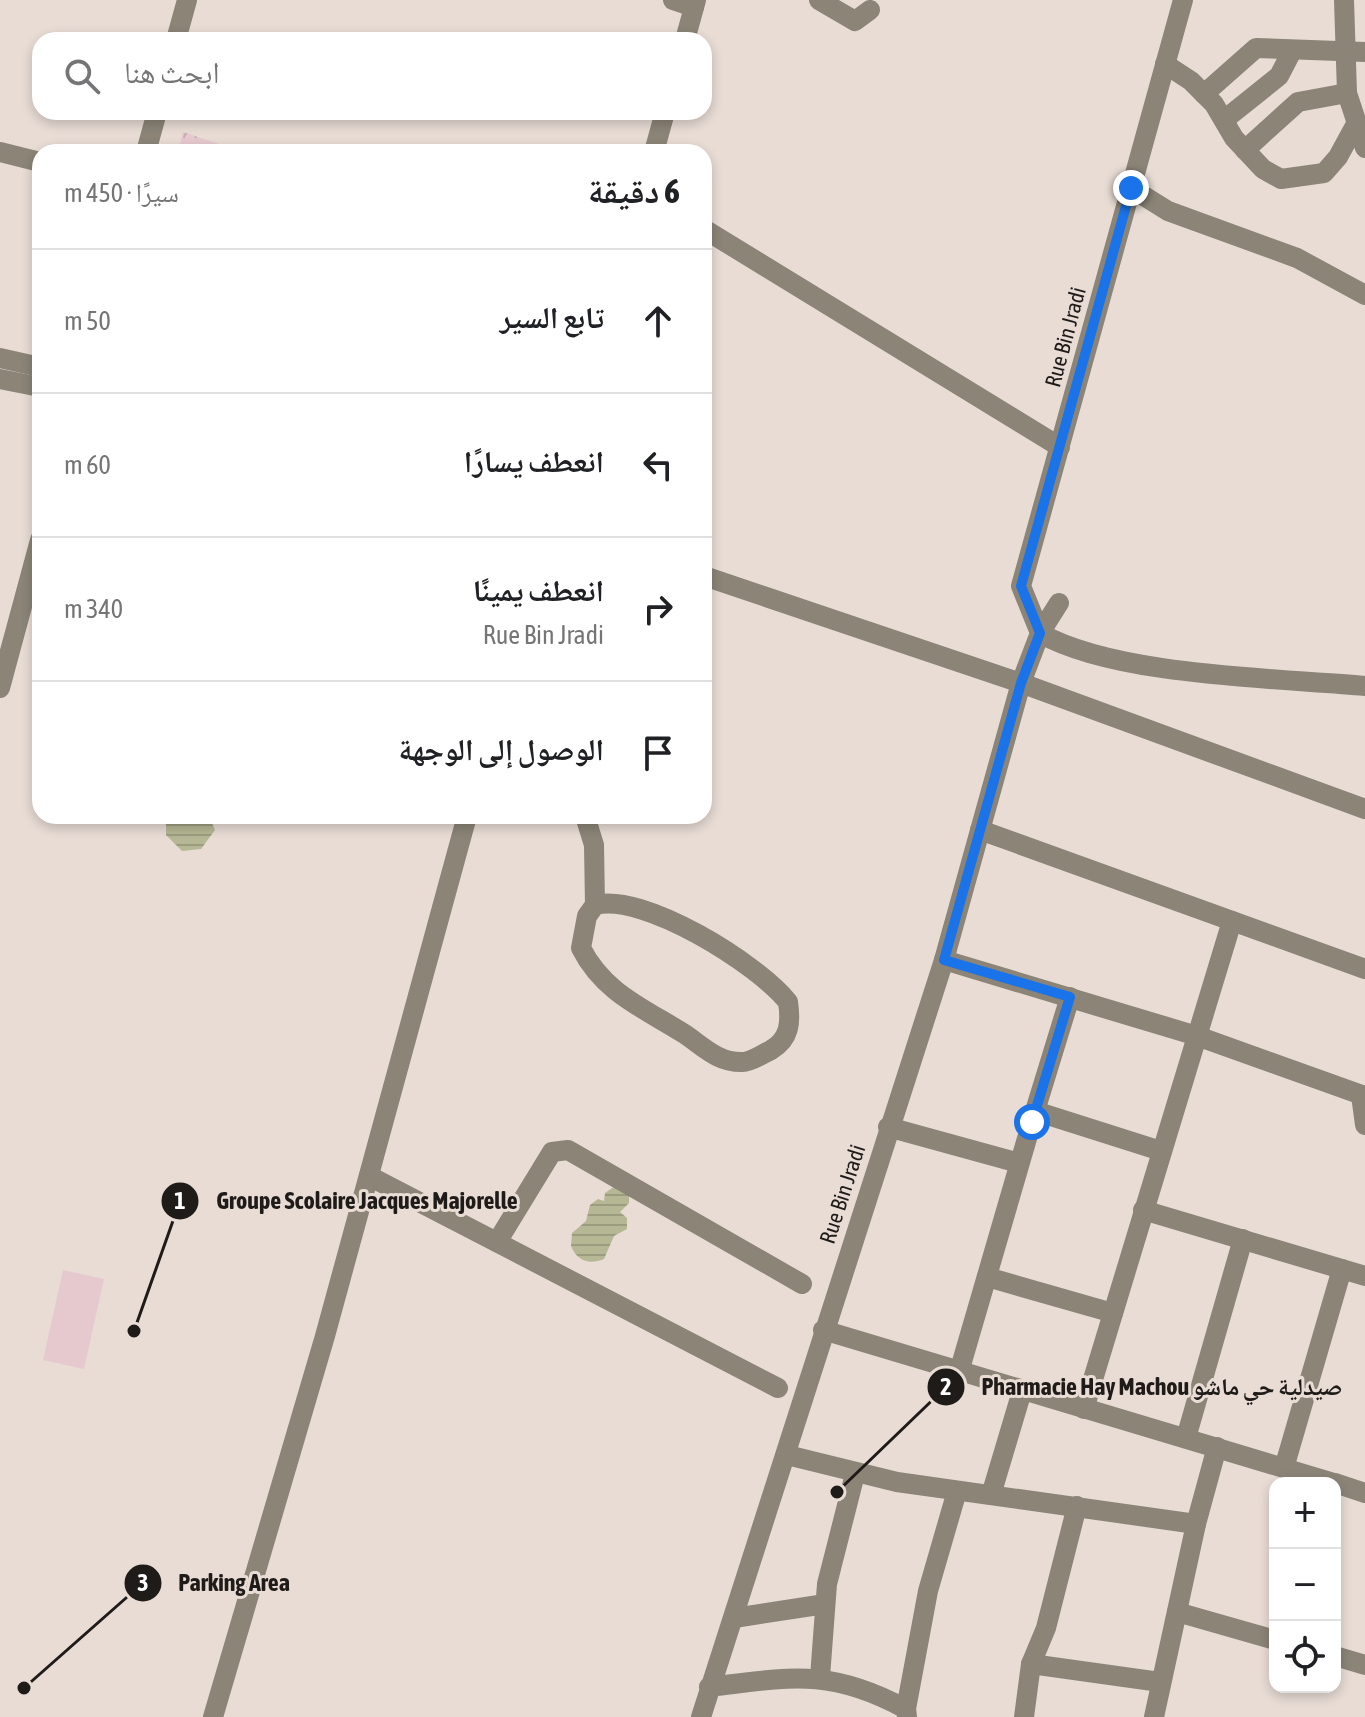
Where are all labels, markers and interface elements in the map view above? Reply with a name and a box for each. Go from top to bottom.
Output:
search box [32,32,712,120]
icon: search [60,54,104,98]
text: ابحث هنا [124,55,220,89]
route end [1113,170,1149,206]
text: 6 دقيقة [588,171,680,210]
text: سيرًا · 450 m [64,178,179,208]
street label: Rue Bin Jradi [1039,284,1091,390]
icon: ahead [636,299,680,343]
text: تابع السير [500,300,604,334]
text: 50 m [64,306,111,336]
icon: left [636,443,680,487]
text: انعطف يسارًا [464,444,604,478]
text: 60 m [64,450,111,480]
text: انعطف يمينًا [473,573,604,607]
icon: right [636,587,680,631]
text: 340 m [64,594,123,624]
text: Rue Bin Jradi [483,620,604,650]
icon: arrive [636,731,680,775]
text: الوصول إلى الوجهة [399,732,604,766]
route start [1014,1104,1050,1140]
street label: Rue Bin Jradi [814,1141,870,1247]
callout: Groupe Scolaire Jacques Majorelle [160,1177,534,1225]
text: 1 [174,1187,186,1214]
text: Groupe Scolaire Jacques Majorelle [216,1187,518,1214]
callout: Pharmacie Hay Machou صيدلية حي ماشو [926,1363,1358,1411]
text: 2 [940,1373,952,1400]
text: Pharmacie Hay Machou صيدلية حي ماشو [982,1373,1342,1406]
map controls [1269,1477,1341,1693]
button: + [1269,1477,1341,1549]
button: − [1269,1549,1341,1621]
callout: Parking Area [123,1559,306,1607]
text: 3 [137,1569,149,1596]
text: Parking Area [178,1569,290,1596]
button: locate [1269,1621,1341,1693]

